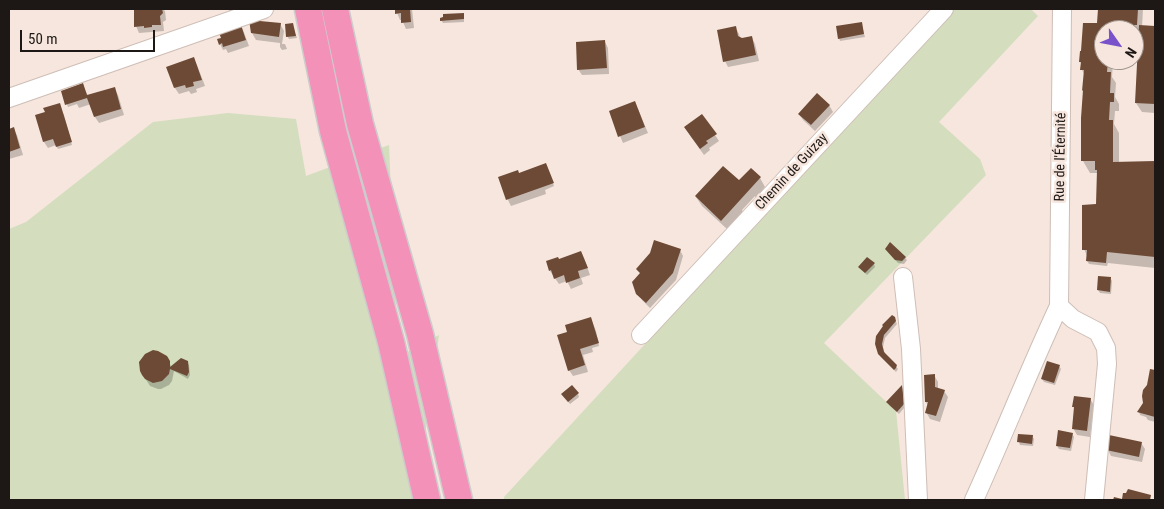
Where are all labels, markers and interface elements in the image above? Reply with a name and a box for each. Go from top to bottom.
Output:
scale bar [22,20,158,52]
north arrow [1094,20,1144,70]
text: 50 m [28,30,58,48]
text: N [1122,45,1140,61]
street label: Rue de l'Éternité [1052,112,1070,202]
street label: Chemin de Guizay [752,130,832,214]

